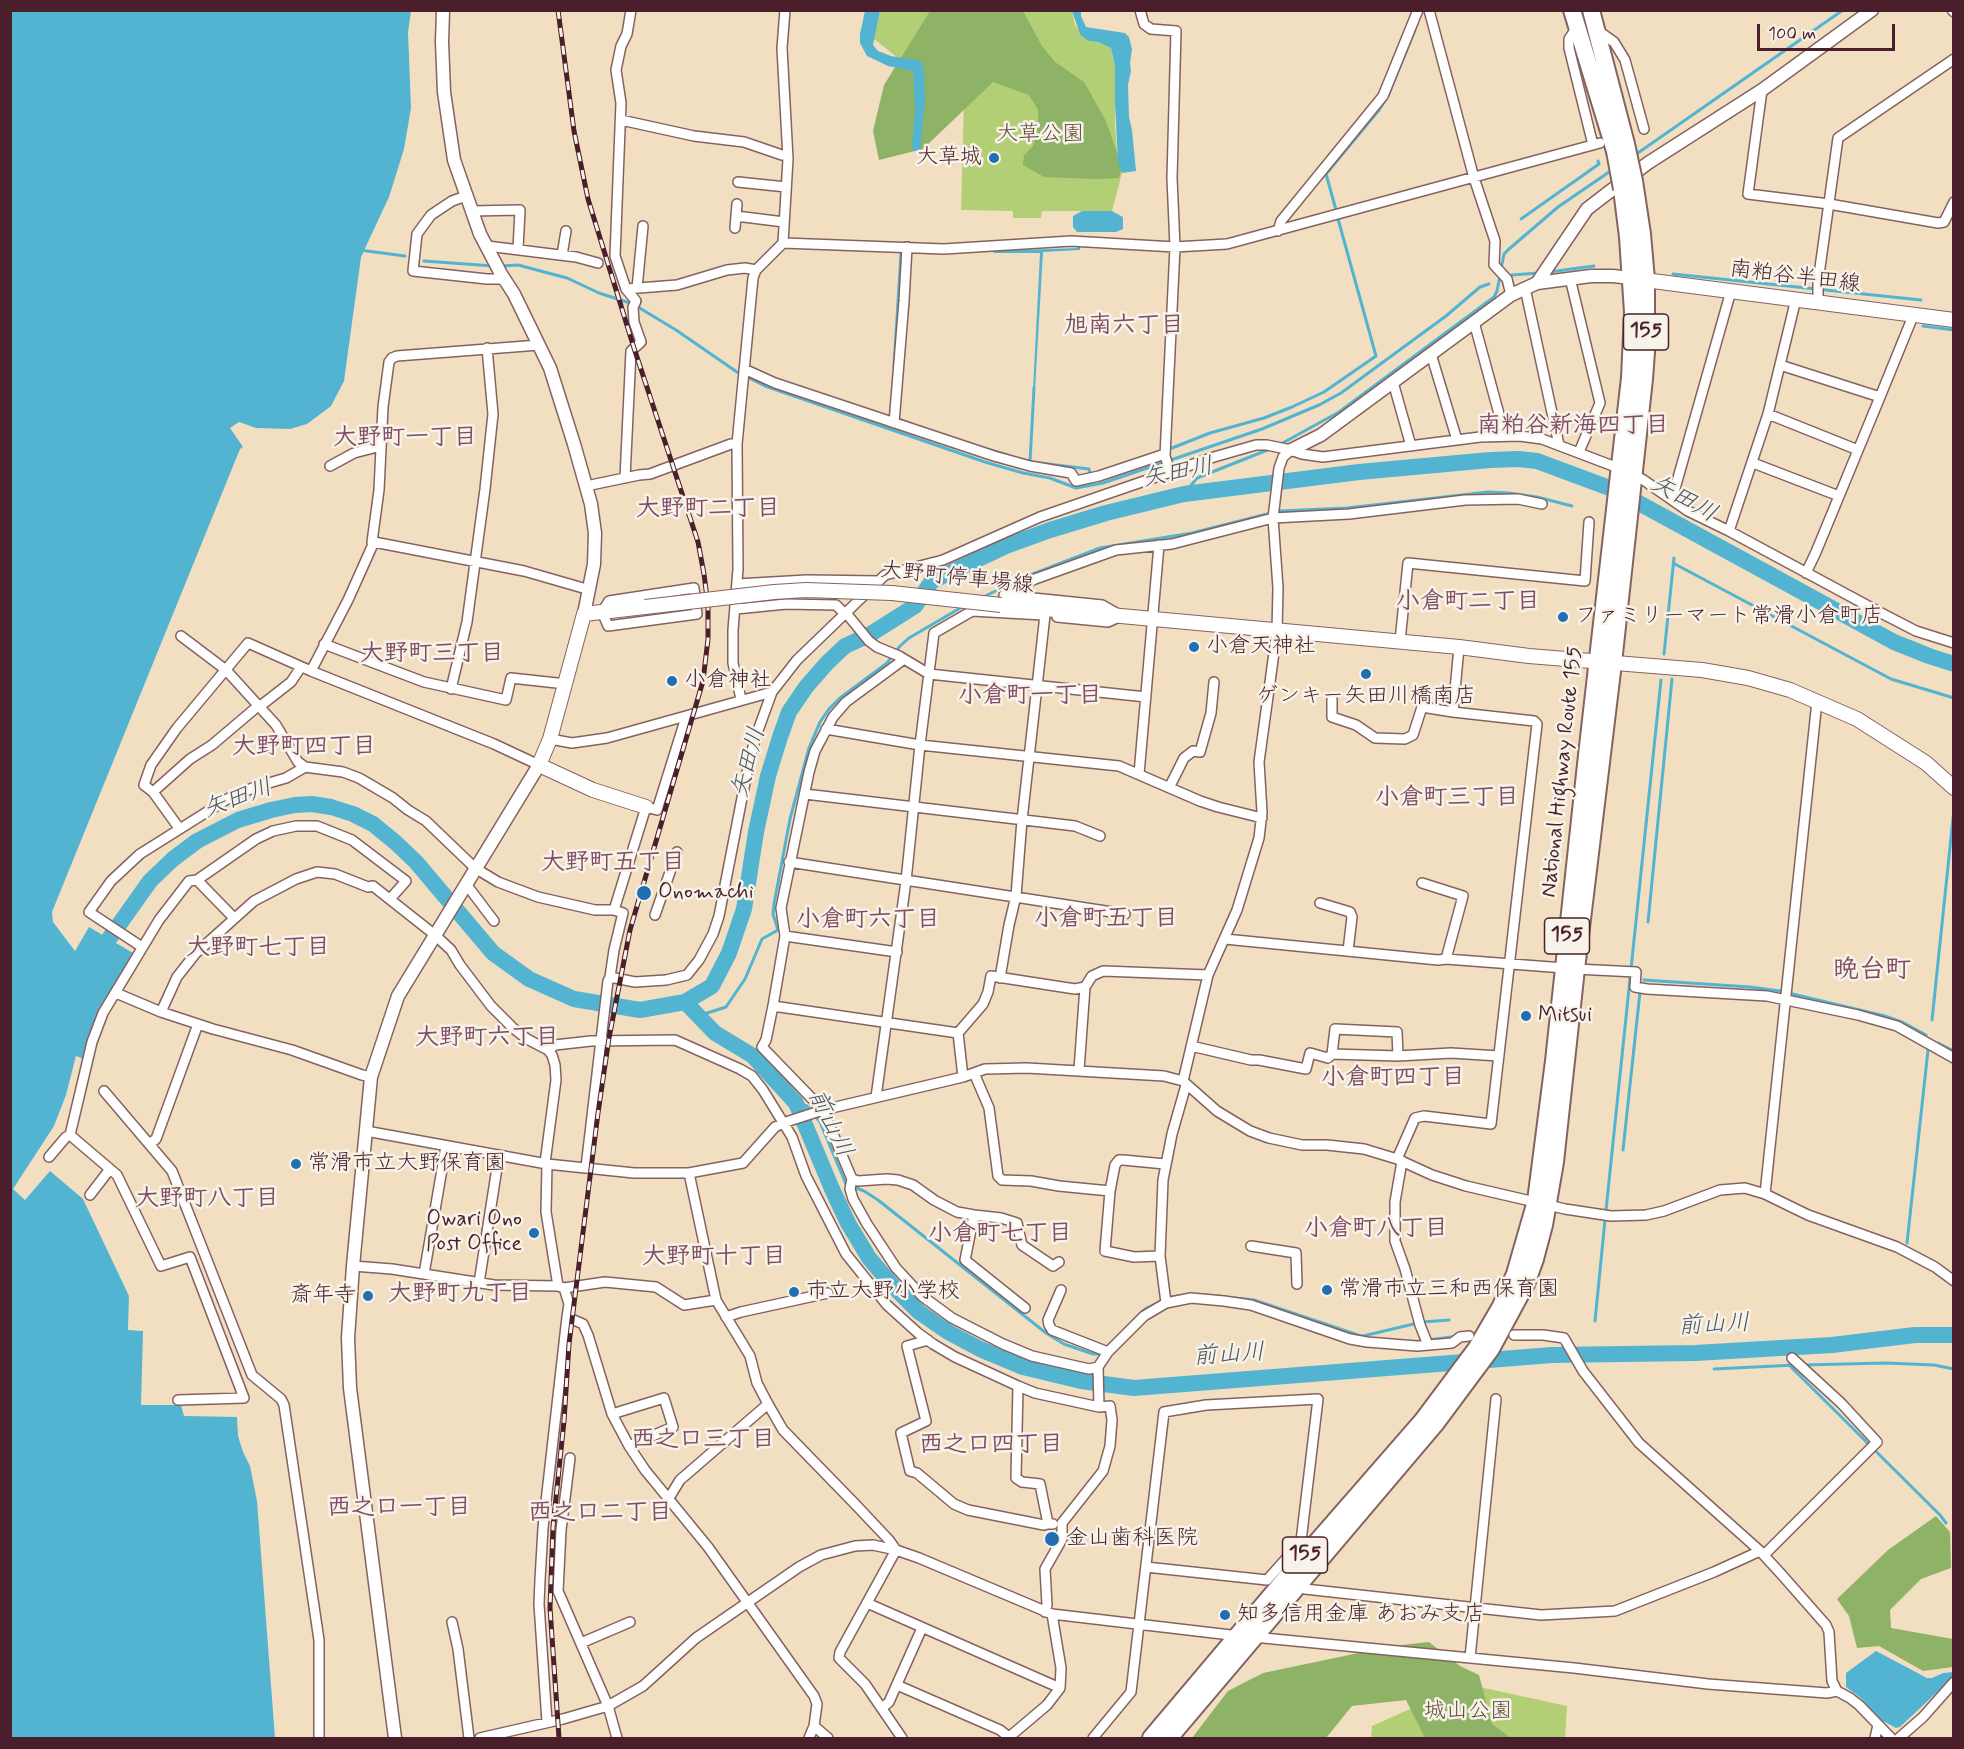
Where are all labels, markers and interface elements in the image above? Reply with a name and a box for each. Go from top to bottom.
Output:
scale bar [1760,12,1898,50]
text: 100 m [1768,22,1816,46]
park label: 大草公園 [996,122,1084,148]
place label: 大草城 [916,145,982,171]
marker: 大草城 [987,151,1001,165]
street label: 南粕谷半田線 [1728,257,1862,299]
district label: 旭南六丁目 [1064,313,1184,341]
road number: 155 [1624,314,1668,350]
district label: 南粕谷新海四丁目 [1477,413,1669,441]
district label: 大野町一丁目 [333,425,477,453]
water label: 矢田川 [1140,453,1216,495]
water label: 矢田川 [1645,470,1721,530]
district label: 大野町二丁目 [636,496,780,524]
street label: 大野町停車場線 [879,558,1035,600]
district label: 小倉町二丁目 [1396,589,1540,617]
place label: ファミリーマート常滑小倉町店 [1575,604,1883,630]
marker: ファミリーマート常滑小倉町店 [1556,610,1570,624]
place label: 小倉天神社 [1206,634,1316,660]
marker: 小倉天神社 [1187,640,1201,654]
district label: 大野町三丁目 [360,641,504,669]
street label: National Highway Route 155 [1537,645,1589,899]
marker: ゲンキー矢田川橋南店 [1359,667,1373,681]
place label: 小倉神社 [684,668,772,694]
marker: 小倉神社 [665,674,679,688]
district label: 小倉町一丁目 [958,683,1102,711]
place label: ゲンキー矢田川橋南店 [1256,684,1476,710]
water label: 矢田川 [727,724,773,802]
district label: 大野町四丁目 [232,734,376,762]
water label: 矢田川 [199,774,277,826]
district label: 小倉町三丁目 [1375,785,1519,813]
district label: 大野町五丁目 [541,850,685,878]
place label: Onomachi [658,880,754,906]
marker: Onomachi [635,884,653,902]
district label: 小倉町五丁目 [1034,906,1178,934]
district label: 小倉町六丁目 [796,907,940,935]
road number: 155 [1544,918,1590,954]
district label: 大野町七丁目 [186,935,330,963]
district label: 晩台町 [1833,956,1911,988]
place label: Mitsui [1538,1003,1592,1029]
marker: Mitsui [1519,1009,1533,1023]
district label: 大野町六丁目 [415,1025,559,1053]
district label: 小倉町四丁目 [1321,1065,1465,1093]
water label: 前山川 [800,1085,858,1163]
place label: 常滑市立大野保育園 [308,1151,506,1177]
marker: 常滑市立大野保育園 [289,1157,303,1171]
district label: 大野町八丁目 [135,1186,279,1214]
place label: Owari Ono Post Office [426,1207,522,1258]
district label: 小倉町八丁目 [1304,1216,1448,1244]
district label: 小倉町七丁目 [928,1221,1072,1249]
marker: Owari Ono Post Office [527,1226,541,1240]
district label: 大野町十丁目 [642,1244,786,1272]
place label: 常滑市立三和西保育園 [1339,1277,1559,1303]
place label: 市立大野小学校 [806,1279,960,1305]
district label: 大野町九丁目 [388,1281,532,1309]
place label: 斎年寺 [290,1283,356,1309]
marker: 常滑市立三和西保育園 [1320,1283,1334,1297]
marker: 市立大野小学校 [787,1285,801,1299]
marker: 斎年寺 [361,1289,375,1303]
water label: 前山川 [1677,1310,1751,1342]
water label: 前山川 [1192,1339,1266,1373]
district label: 西之口三丁目 [631,1427,775,1455]
district label: 西之口四丁目 [919,1432,1063,1460]
district label: 西之口一丁目 [327,1495,471,1523]
district label: 西之口二丁目 [528,1500,672,1528]
place label: 金山歯科医院 [1066,1526,1198,1552]
marker: 金山歯科医院 [1043,1530,1061,1548]
road number: 155 [1282,1537,1328,1573]
place label: 知多信用金庫 あおみ支店 [1237,1602,1485,1628]
marker: 知多信用金庫 あおみ支店 [1218,1608,1232,1622]
park label: 城山公園 [1424,1699,1512,1725]

